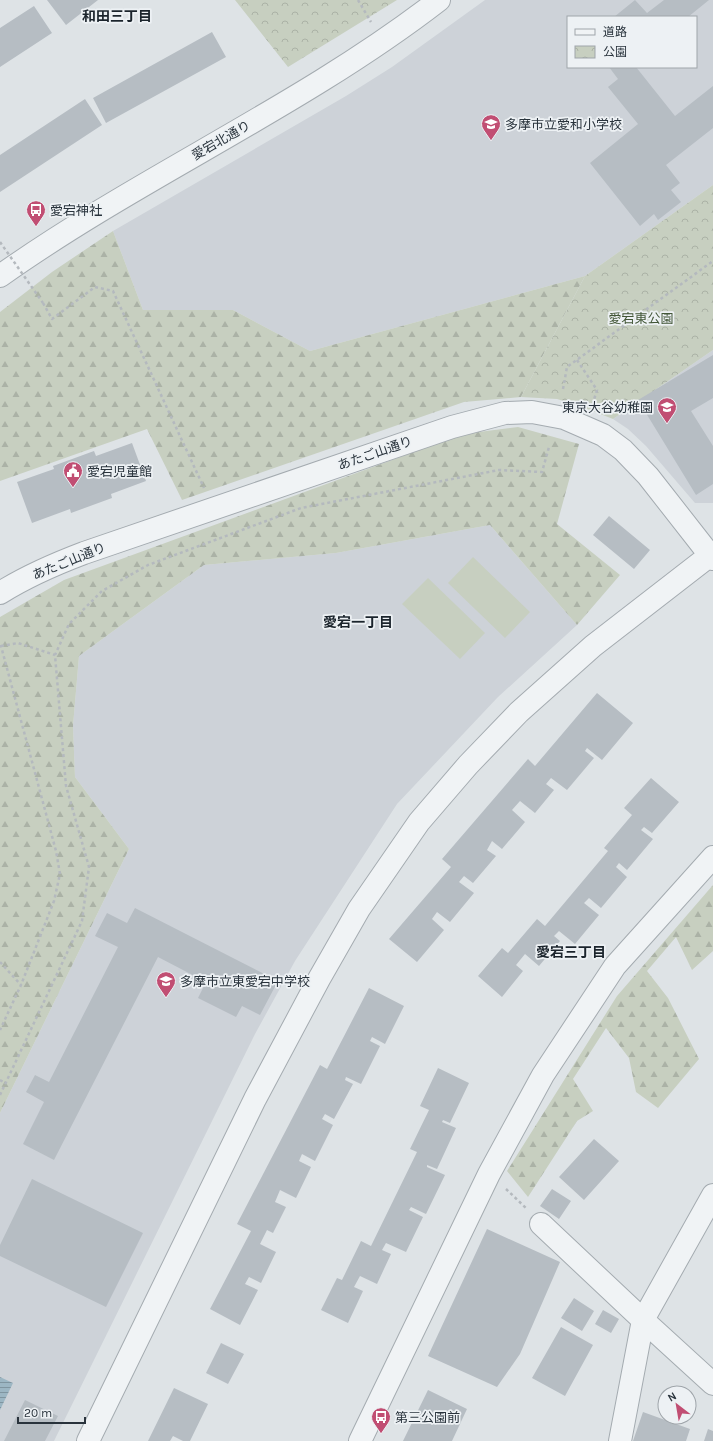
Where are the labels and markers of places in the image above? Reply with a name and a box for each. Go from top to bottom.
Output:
school or university icon: 多摩市立愛和小学校 [480,113,502,141]
place label: 多摩市立愛和小学校 [505,117,622,132]
bus stop icon: 愛宕神社 [25,199,47,227]
place label: 愛宕神社 [50,203,102,218]
school or university icon: 東京大谷幼稚園 [656,396,678,424]
place label: 東京大谷幼稚園 [562,400,653,415]
public building icon: 愛宕児童館 [62,460,84,488]
place label: 愛宕児童館 [87,464,152,479]
school or university icon: 多摩市立東愛宕中学校 [155,970,177,998]
place label: 多摩市立東愛宕中学校 [180,974,310,989]
bus stop icon: 第三公園前 [370,1406,392,1434]
place label: 第三公園前 [395,1410,460,1425]

